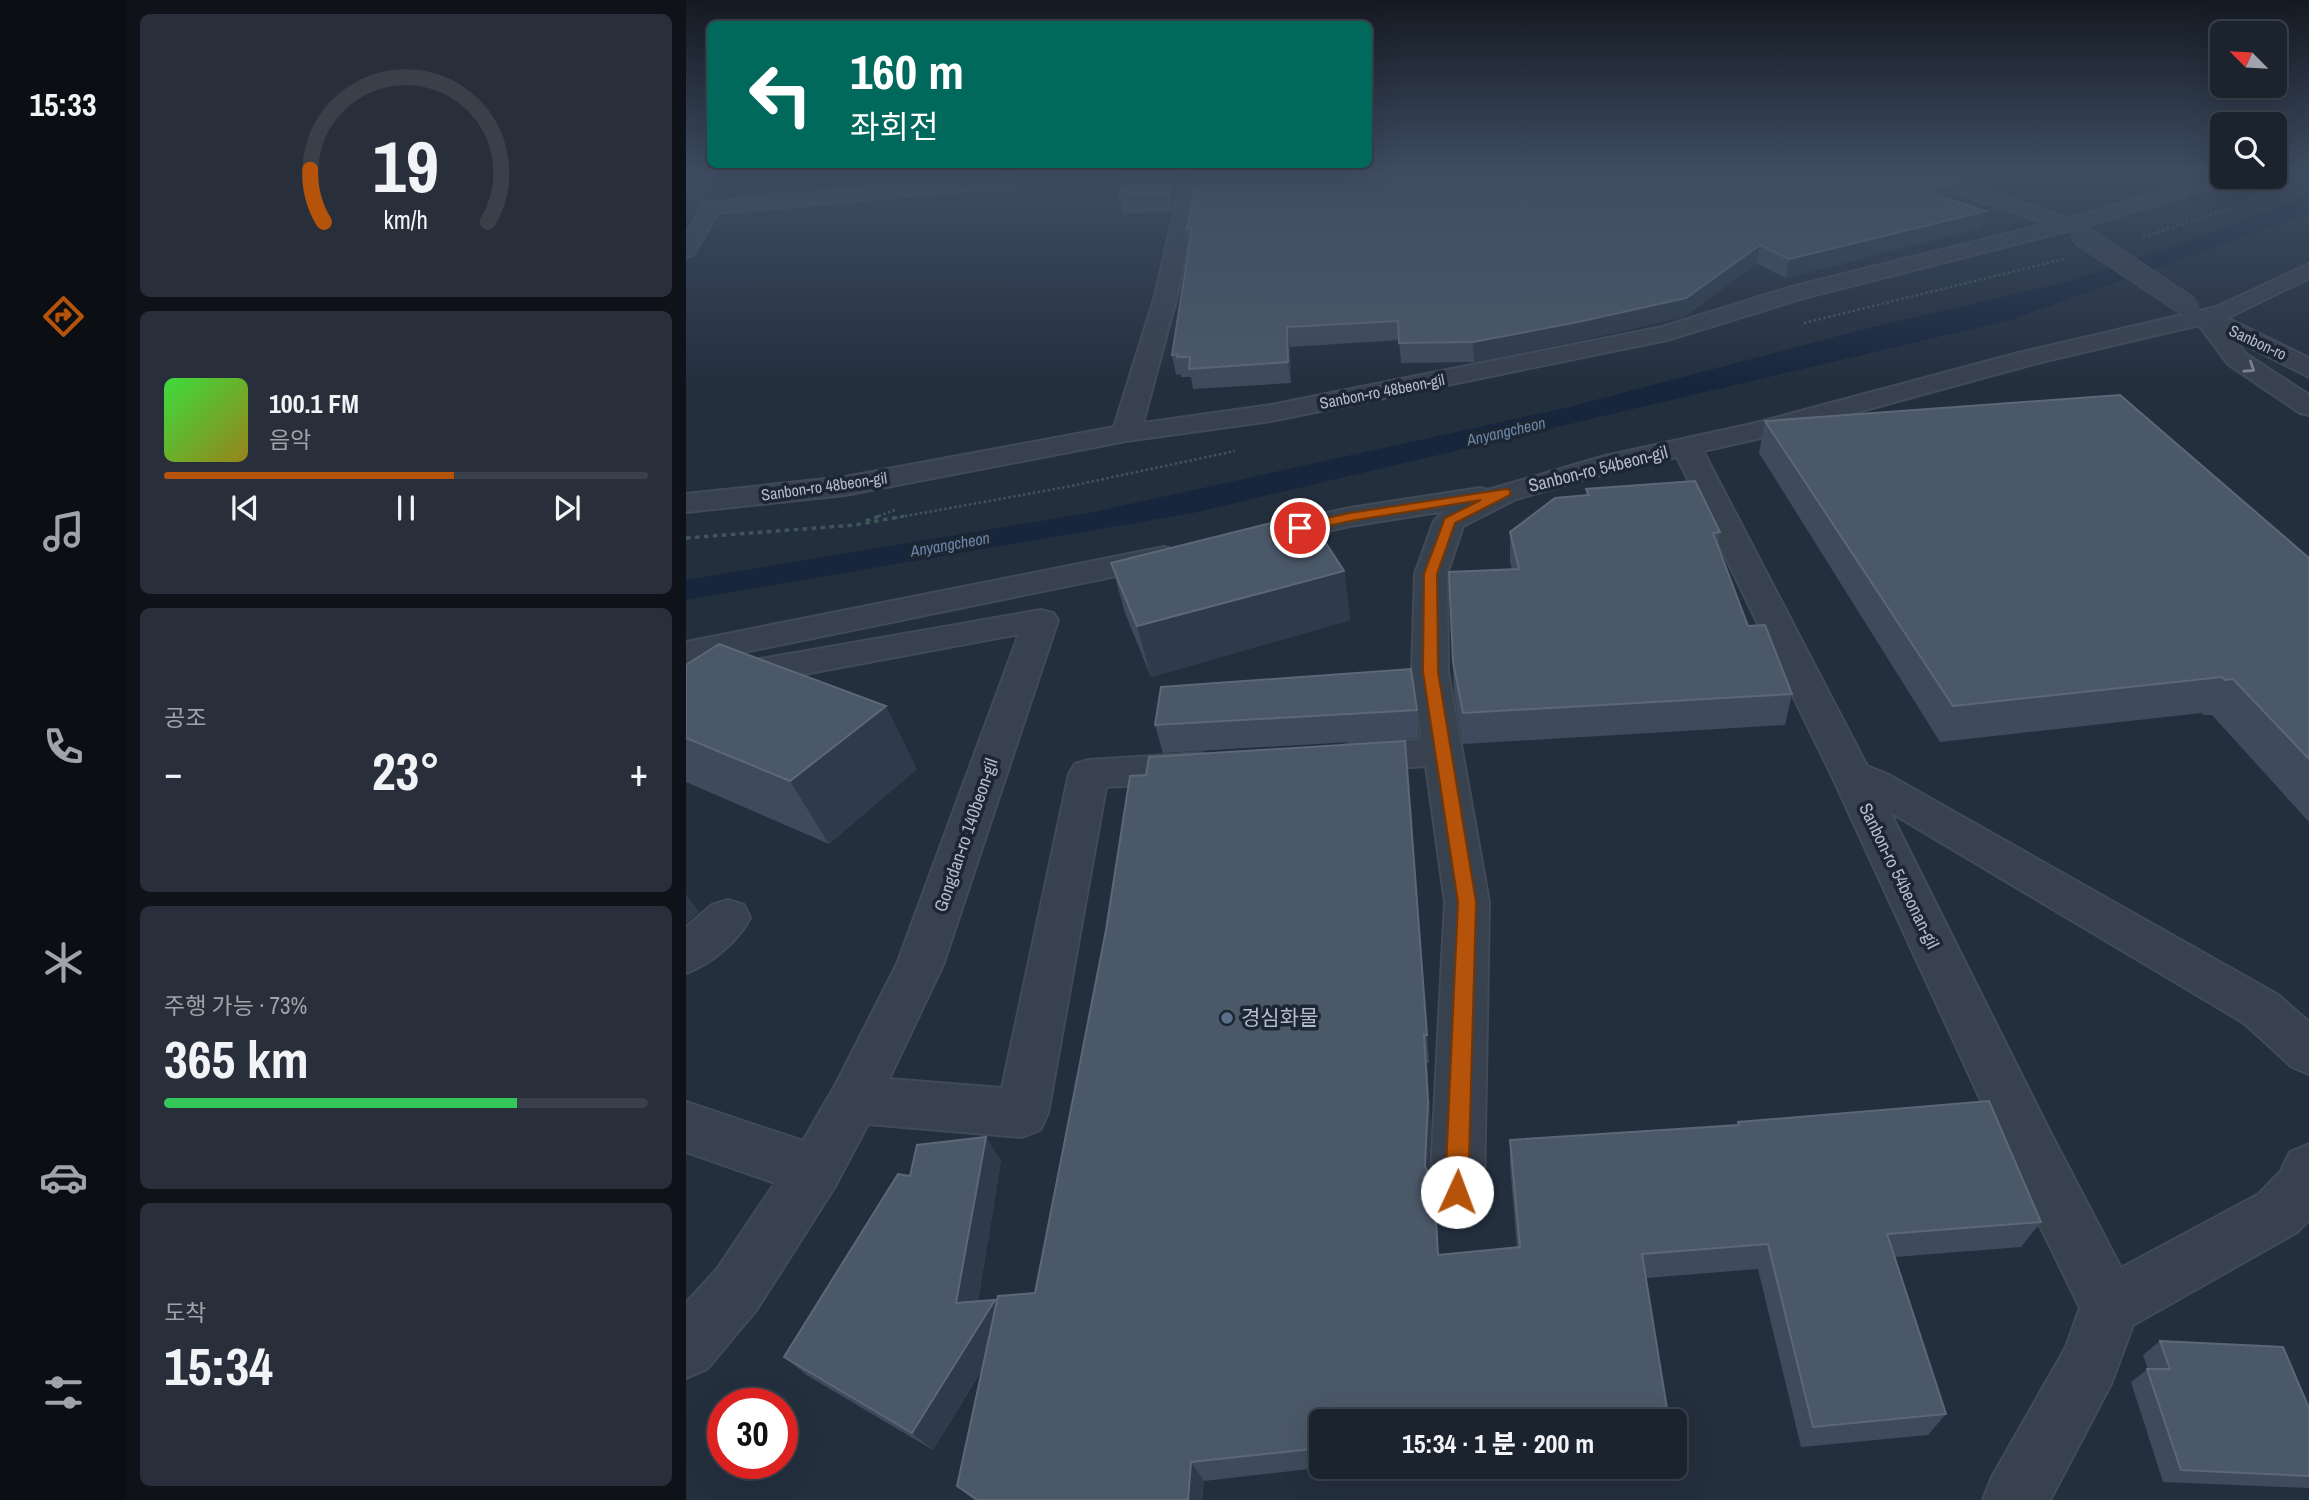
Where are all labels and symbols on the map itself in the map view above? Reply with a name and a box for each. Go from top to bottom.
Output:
north arrow [2210,21,2287,98]
street label: Sanbon-ro [2226,319,2290,365]
one-way arrow [2243,360,2256,373]
street label: Sanbon-ro 48beon-gil [1318,368,1446,414]
water label: Anyangcheon [1463,411,1548,451]
street label: Sanbon-ro 54beon-gil [1526,439,1670,498]
street label: Sanbon-ro 48beon-gil [760,466,888,506]
pin [1270,498,1330,558]
water label: Anyangcheon [908,526,991,562]
street label: Gongdan-ro 140beon-gil [928,755,1004,915]
street label: Sanbon-ro 54beonan-gil [1853,799,1946,953]
place label: 경심화물 [1241,1003,1318,1032]
marker: 경심화물 [1219,1010,1235,1026]
position arrow [1420,1155,1494,1229]
speed limit sign: 30 [707,1388,798,1479]

